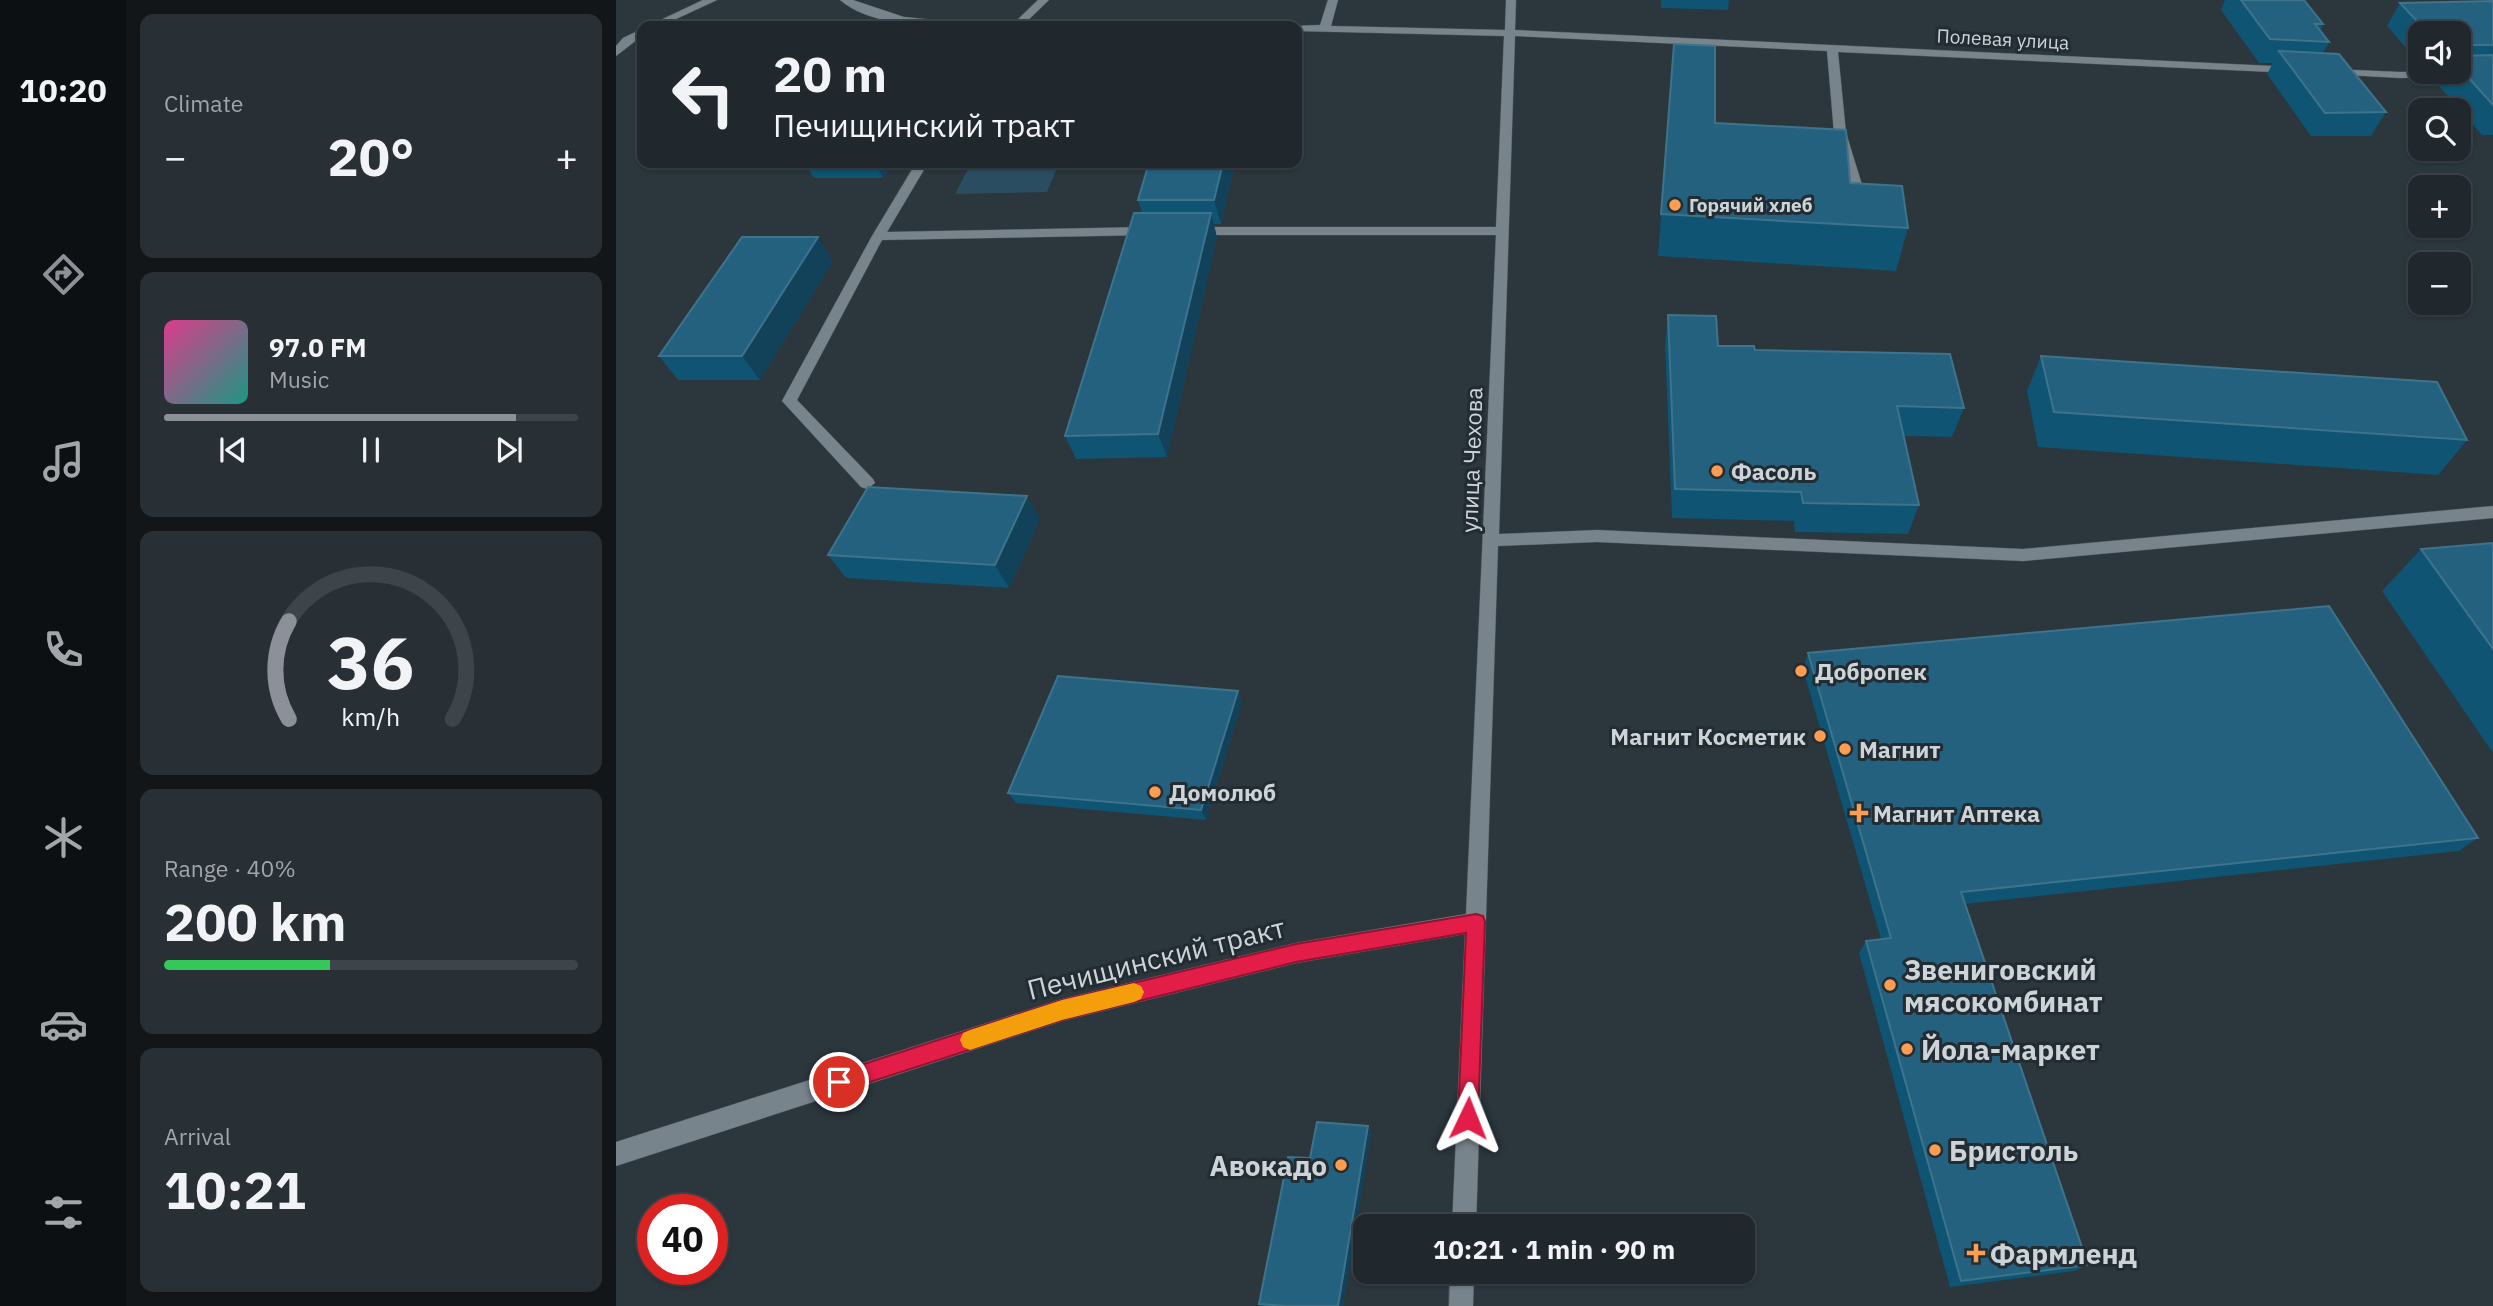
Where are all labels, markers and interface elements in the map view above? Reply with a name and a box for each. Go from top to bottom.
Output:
map controls [2408,21,2471,315]
button: sound [2408,21,2471,84]
street label: Полевая улица [1936,24,2070,54]
text: 20 m [773,42,887,105]
icon: left [658,49,749,140]
text: 10:20 [19,69,107,111]
text: Climate [164,88,243,118]
button: search [2408,98,2471,161]
text: Печищинский тракт [773,104,1075,146]
text: 20° [328,123,414,190]
text: − [164,132,187,181]
text: + [555,132,578,181]
button: + [2408,175,2471,238]
place label: Горячий хлеб [1689,193,1813,217]
marker: Горячий хлеб [1667,197,1683,213]
icon: directions [39,250,88,299]
button: − [2408,252,2471,315]
text: 97.0 FM [269,330,367,364]
text: Music [269,364,329,394]
street label: улица Чехова [1453,387,1489,533]
icon: previous [214,431,252,469]
icon: pause [352,431,390,469]
icon: next [490,431,528,469]
icon: music [39,437,88,486]
place label: Фасоль [1731,456,1816,486]
marker: Фасоль [1709,463,1725,479]
text: 36 [327,614,415,709]
icon: phone [39,625,88,674]
place label: Добропек [1815,656,1927,686]
marker: Добропек [1793,663,1809,679]
text: km/h [342,700,400,733]
place label: Магнит Косметик [1610,721,1806,751]
marker: Магнит Косметик [1812,728,1828,744]
place label: Магнит [1859,734,1941,764]
marker: Магнит [1837,741,1853,757]
place label: Домолюб [1169,777,1276,807]
marker: Домолюб [1147,784,1163,800]
place label: Магнит Аптека [1873,798,2040,828]
marker: Магнит Аптека [1851,805,1867,821]
icon: climate [39,813,88,862]
text: Range · 40% [164,853,296,883]
text: 200 km [164,888,346,955]
street label: Печищинский тракт [1023,908,1289,1008]
place label: Звениговский мясокомбинат [1904,951,2103,1020]
marker: Звениговский мясокомбинат [1882,977,1898,993]
icon: car [39,1000,88,1049]
place label: Йола-маркет [1921,1031,2100,1068]
marker: Йола-маркет [1899,1041,1915,1057]
pin [809,1052,869,1112]
icon: arrive [820,1063,858,1101]
position arrow [1431,1081,1505,1155]
text: Arrival [164,1121,231,1151]
place label: Бристоль [1949,1132,2079,1169]
marker: Бристоль [1927,1142,1943,1158]
place label: Авокадо [1209,1147,1327,1184]
text: 10:21 [164,1156,306,1223]
marker: Авокадо [1333,1157,1349,1173]
icon: filters [39,1188,88,1237]
speed limit sign: 40 [637,1194,728,1285]
text: 10:21 · 1 min · 90 m [1433,1232,1675,1266]
place label: Фармленд [1990,1235,2137,1272]
marker: Фармленд [1968,1245,1984,1261]

